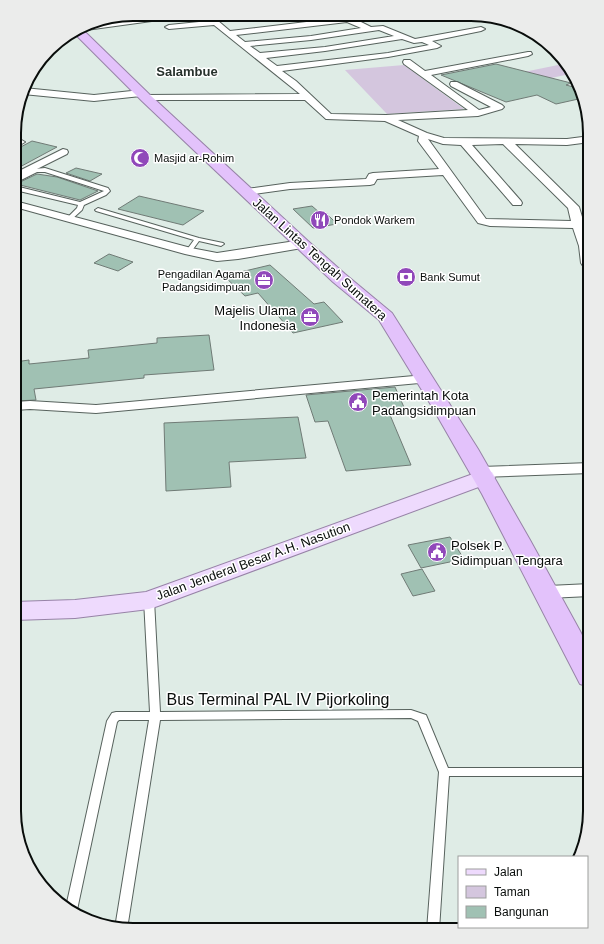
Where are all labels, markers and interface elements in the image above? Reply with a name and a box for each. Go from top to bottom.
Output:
district label: Salambue [156,64,218,79]
mosque icon: Masjid ar-Rohim [129,147,151,169]
place label: Masjid ar-Rohim [154,152,234,164]
street label: Jalan Lintas Tengah Sumatera [250,195,391,324]
restaurant icon: Pondok Warkem [309,209,331,231]
place label: Pondok Warkem [334,214,415,226]
bank icon: Bank Sumut [395,266,417,288]
place label: Pengadilan Agama Padangsidimpuan [158,268,251,293]
office icon: Pengadilan Agama Padangsidimpuan [253,269,275,291]
place label: Bank Sumut [420,271,480,283]
place label: Majelis Ulama Indonesia [214,303,297,333]
office icon: Majelis Ulama Indonesia [299,306,321,328]
place label: Pemerintah Kota Padangsidimpuan [372,388,476,418]
public building icon: Pemerintah Kota Padangsidimpuan [347,391,369,413]
street label: Jalan Jenderal Besar A.H. Nasution [154,519,352,603]
place label: Polsek P. Sidimpuan Tengara [451,538,564,568]
public building icon: Polsek P. Sidimpuan Tengara [426,541,448,563]
street label: Bus Terminal PAL IV Pijorkoling [167,691,389,708]
legend [458,856,588,928]
text: Jalan [494,865,523,879]
text: Taman [494,885,530,899]
text: Bangunan [494,905,549,919]

